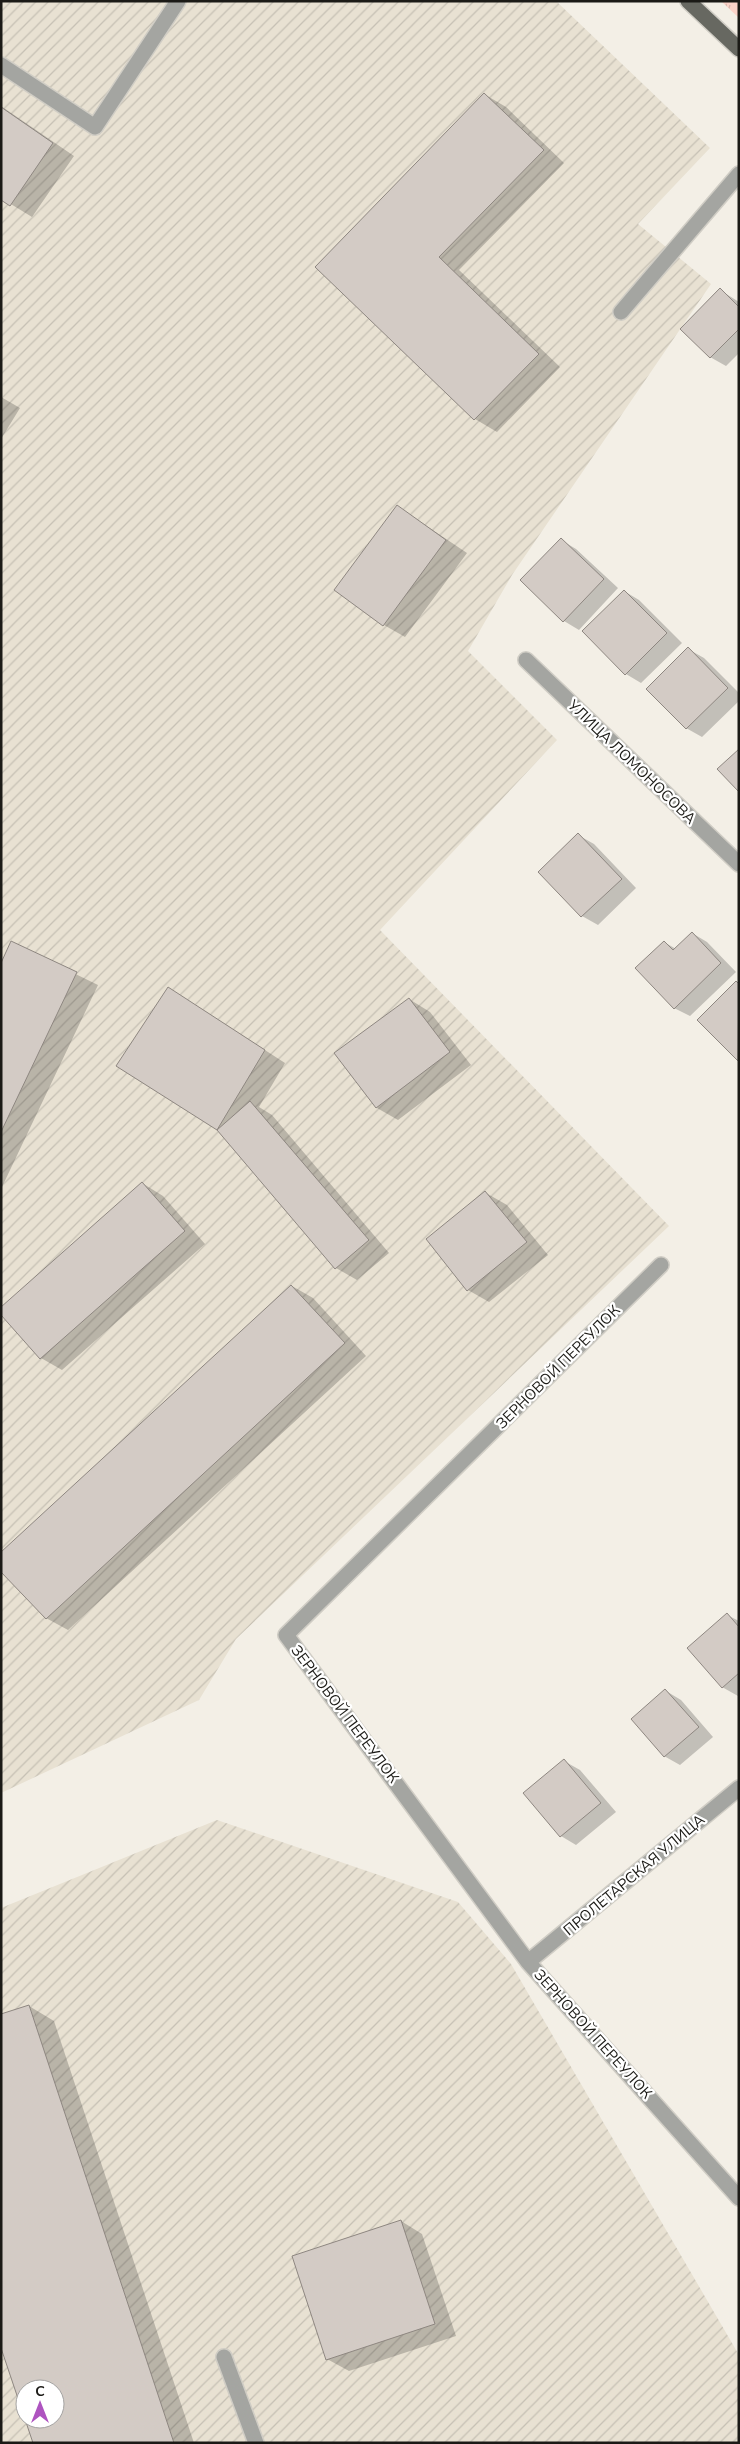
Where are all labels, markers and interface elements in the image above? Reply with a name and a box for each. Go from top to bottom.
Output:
street label: УЛИЦА ЛОМОНОСОВА [563,695,700,829]
street label: ЗЕРНОВОЙ ПЕРЕУЛОК [492,1300,625,1433]
street label: ЗЕРНОВОЙ ПЕРЕУЛОК [287,1641,404,1787]
street label: ПРОЛЕТАРСКАЯ УЛИЦА [559,1810,709,1940]
street label: ЗЕРНОВОЙ ПЕРЕУЛОК [530,1965,657,2103]
north arrow [15,2379,65,2429]
text: С [35,2382,45,2401]

